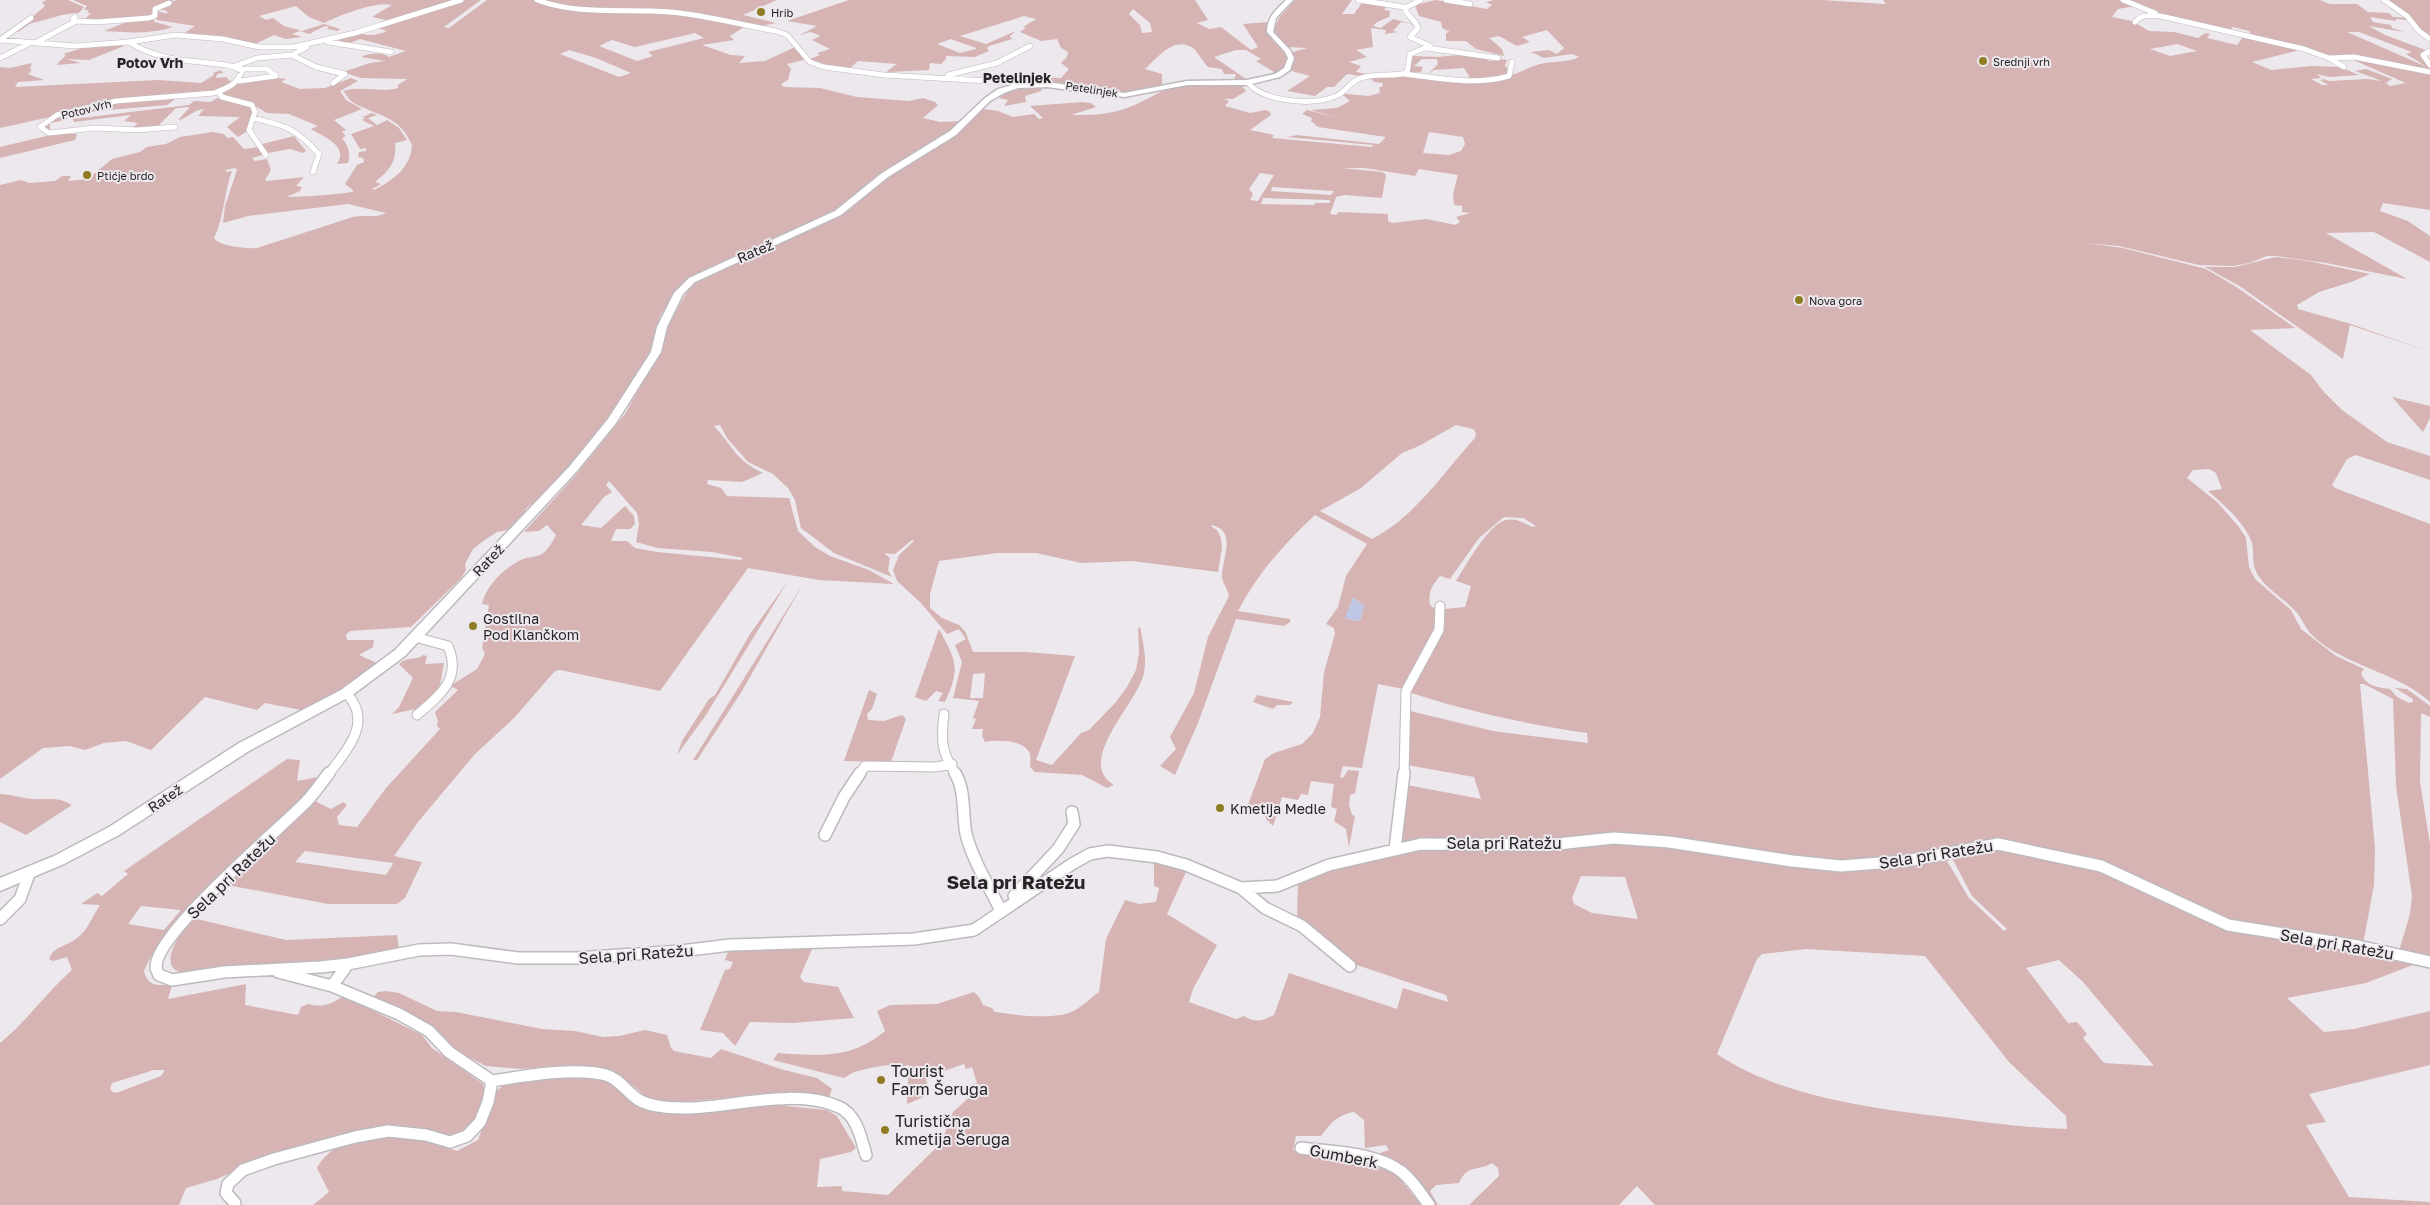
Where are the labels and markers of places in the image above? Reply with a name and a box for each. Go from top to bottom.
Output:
marker: Hrib [755,6,767,18]
place label: Hrib [771,6,794,19]
marker: Srednji vrh [1977,55,1989,67]
place label: Srednji vrh [1993,55,2050,68]
marker: Ptićje brdo [81,169,93,181]
place label: Ptićje brdo [97,169,154,182]
marker: Nova gora [1793,294,1805,306]
place label: Nova gora [1809,294,1862,307]
place label: Gostilna Pod Klančkom [483,610,579,643]
marker: Gostilna Pod Klančkom [467,620,479,632]
place label: Kmetija Medle [1230,800,1326,817]
marker: Kmetija Medle [1214,802,1226,814]
place label: Tourist Farm Šeruga [891,1061,988,1099]
marker: Tourist Farm Šeruga [875,1074,887,1086]
place label: Turistična kmetija Šeruga [895,1111,1010,1149]
marker: Turistična kmetija Šeruga [879,1124,891,1136]

